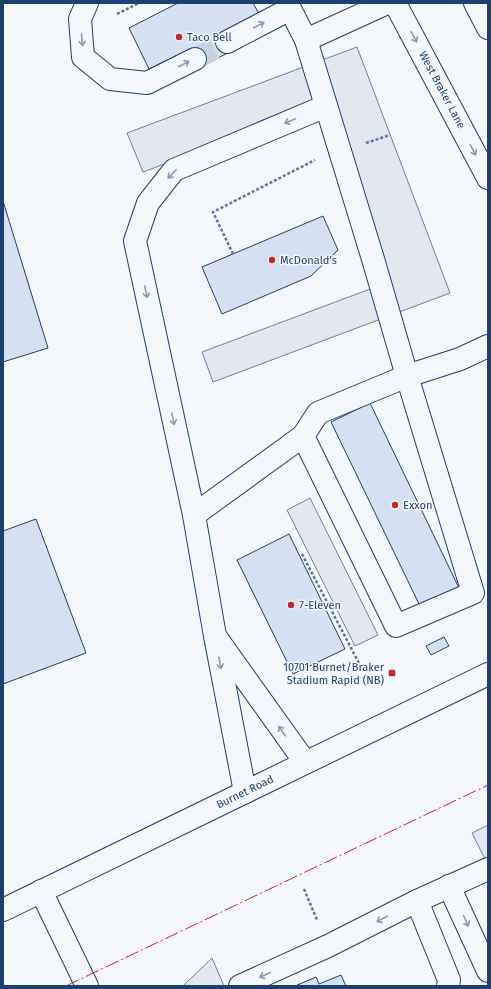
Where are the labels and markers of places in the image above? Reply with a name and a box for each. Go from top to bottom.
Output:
place label: Taco Bell [187,31,232,44]
marker: Taco Bell [174,32,184,42]
place label: McDonald's [280,254,337,267]
marker: McDonald's [267,255,277,265]
place label: Exxon [403,499,432,512]
marker: Exxon [390,500,400,510]
place label: 7-Eleven [299,599,341,612]
marker: 7-Eleven [286,600,296,610]
place label: 10701 Burnet/Braker Stadium Rapid (NB) [283,661,385,687]
marker: 10701 Burnet/Braker Stadium Rapid (NB) [387,668,397,678]

